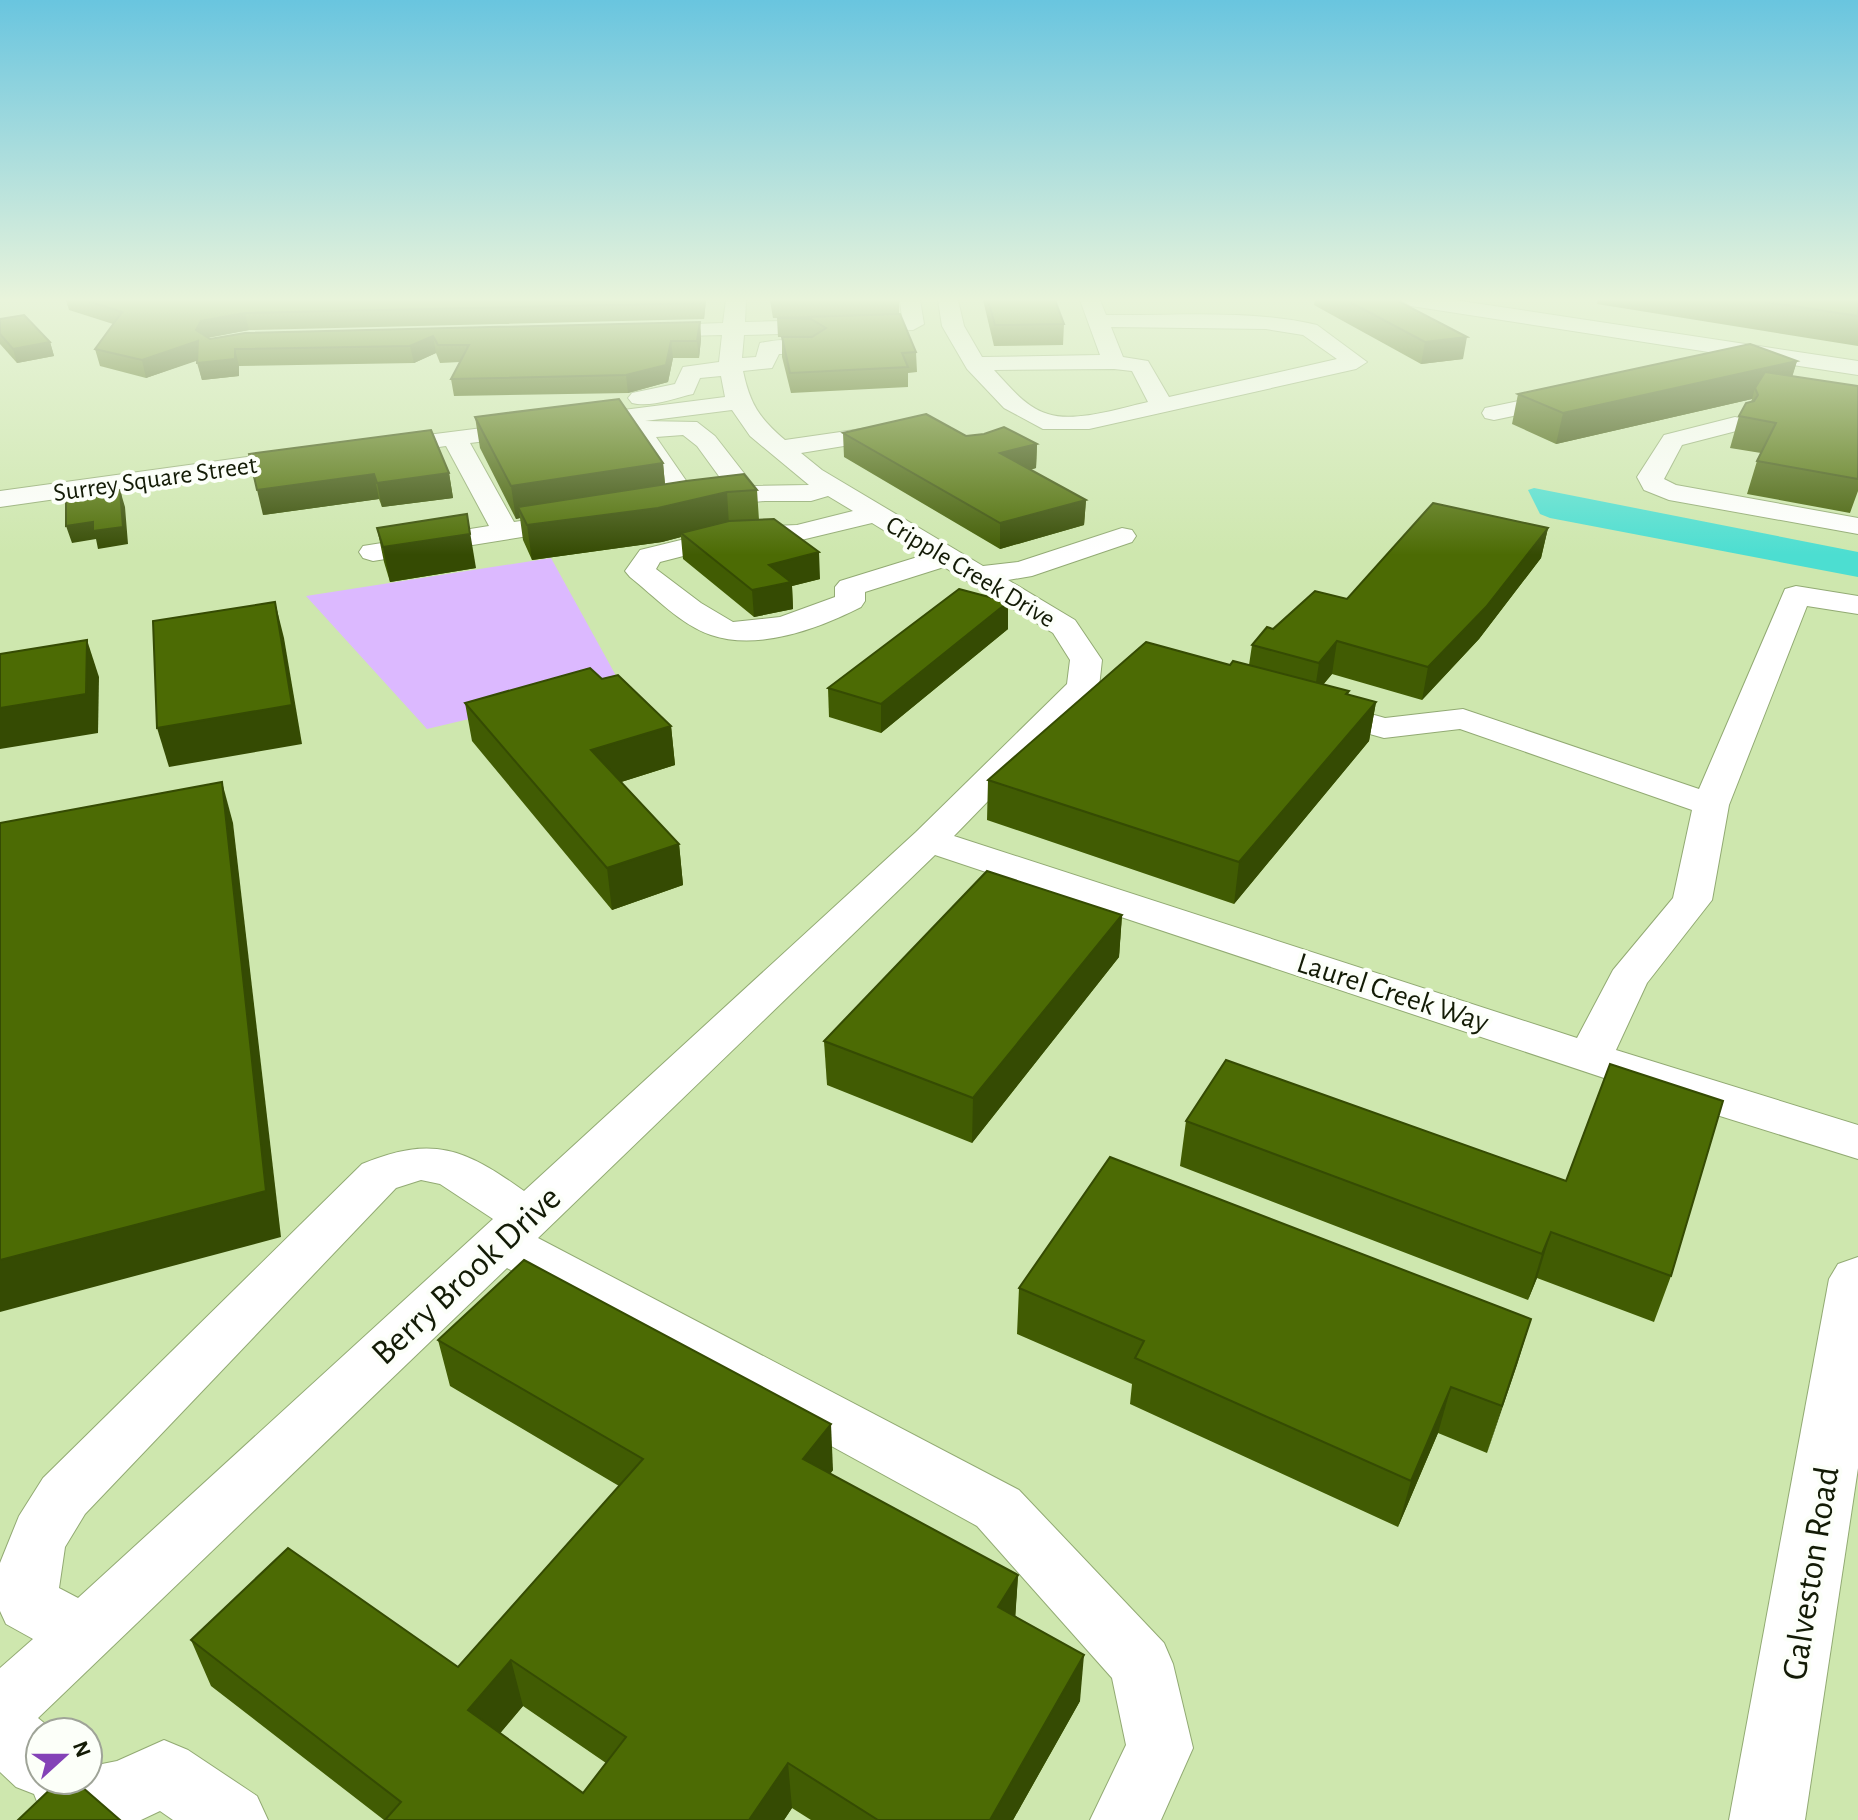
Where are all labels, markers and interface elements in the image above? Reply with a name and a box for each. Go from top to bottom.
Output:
street label: Surrey Square Street [52,452,259,506]
street label: Cripple Creek Drive [881,511,1060,633]
street label: Laurel Creek Way [1293,948,1492,1038]
street label: Berry Brook Drive [365,1179,568,1372]
street label: Galveston Road [1776,1464,1846,1683]
north arrow [24,1716,104,1796]
text: N [69,1738,95,1760]

